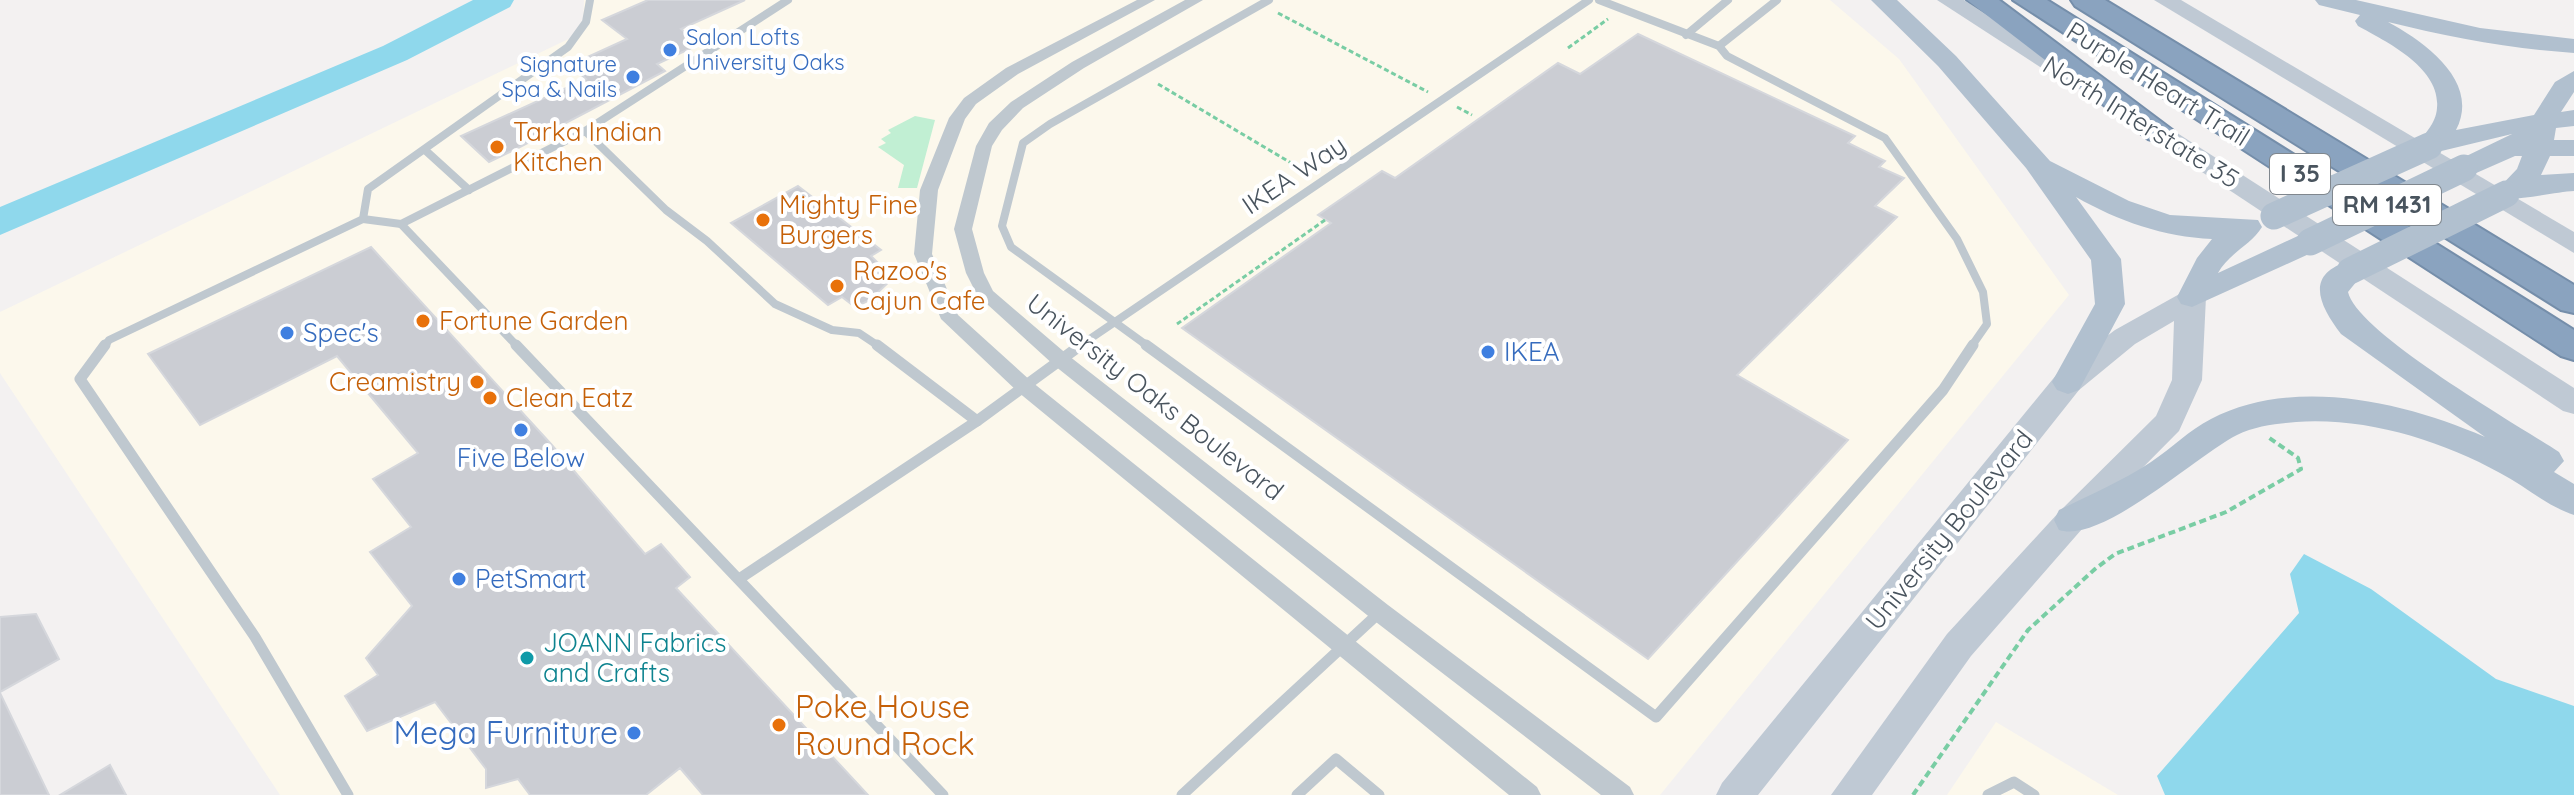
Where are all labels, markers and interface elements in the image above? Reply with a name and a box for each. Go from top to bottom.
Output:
street label: Purple Heart Trail [2061,14,2256,153]
place label: Salon Lofts University Oaks [686,23,845,76]
marker: Salon Lofts University Oaks [661,41,679,59]
street label: North Interstate 35 [2037,48,2246,195]
place label: Signature Spa & Nails [502,50,617,103]
marker: Signature Spa & Nails [624,68,642,86]
place label: Tarka Indian Kitchen [513,115,662,178]
street label: IKEA Way [1236,128,1352,221]
marker: Tarka Indian Kitchen [488,138,506,156]
road number: I 35 [2270,154,2330,194]
road number: RM 1431 [2333,185,2441,225]
place label: Mighty Fine Burgers [779,188,918,251]
marker: Mighty Fine Burgers [754,211,772,229]
place label: Razoo's Cajun Cafe [853,254,985,317]
marker: Razoo's Cajun Cafe [828,277,846,295]
street label: University Oaks Boulevard [1020,286,1290,507]
place label: Fortune Garden [439,304,629,337]
marker: Fortune Garden [414,312,432,330]
place label: Spec's [303,316,379,349]
marker: Spec's [278,324,296,342]
place label: IKEA [1504,335,1560,368]
marker: IKEA [1479,343,1497,361]
place label: Creamistry [329,365,461,398]
marker: Creamistry [468,373,486,391]
place label: Clean Eatz [506,381,633,414]
marker: Clean Eatz [481,389,499,407]
marker: Five Below [512,421,530,439]
street label: University Boulevard [1858,423,2040,637]
place label: Five Below [457,441,585,474]
place label: PetSmart [475,562,587,595]
marker: PetSmart [450,570,468,588]
place label: JOANN Fabrics and Crafts [543,626,726,689]
marker: JOANN Fabrics and Crafts [518,649,536,667]
place label: Poke House Round Rock [795,686,975,763]
place label: Mega Furniture [393,712,618,752]
marker: Poke House Round Rock [770,716,788,734]
marker: Mega Furniture [625,724,643,742]

